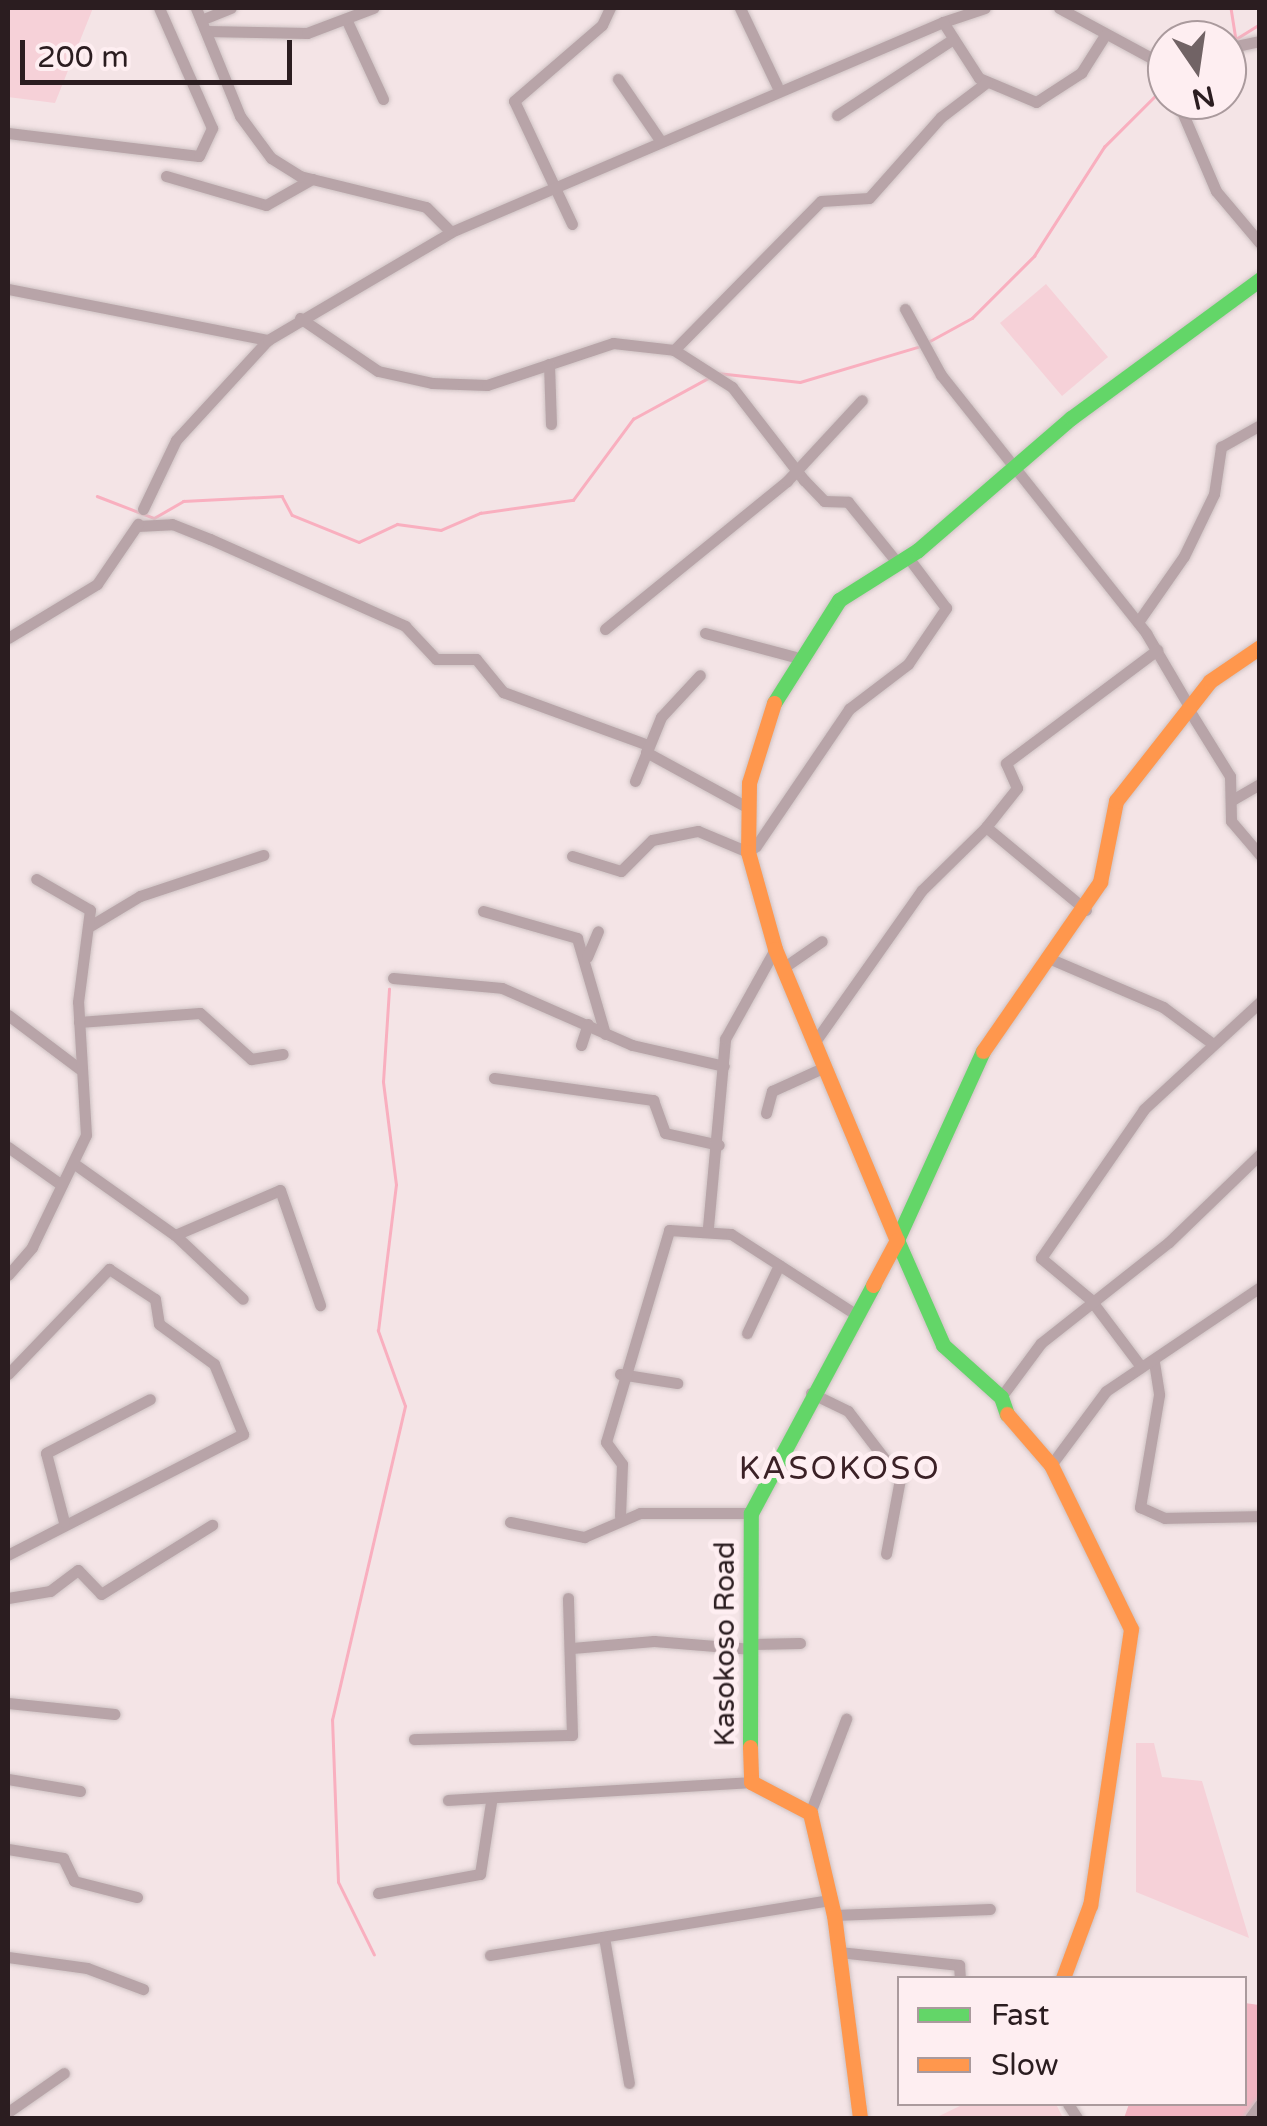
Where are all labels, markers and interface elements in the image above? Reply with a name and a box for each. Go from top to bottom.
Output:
scale bar [25,20,298,82]
north arrow [1147,20,1247,120]
text: 200 m [37,39,129,76]
text: N [1189,78,1218,116]
district label: KASOKOSO [739,1450,941,1488]
street label: Kasokoso Road [708,1541,742,1747]
legend [897,1976,1247,2106]
text: Fast [991,1997,1050,2034]
text: Slow [991,2047,1059,2084]

